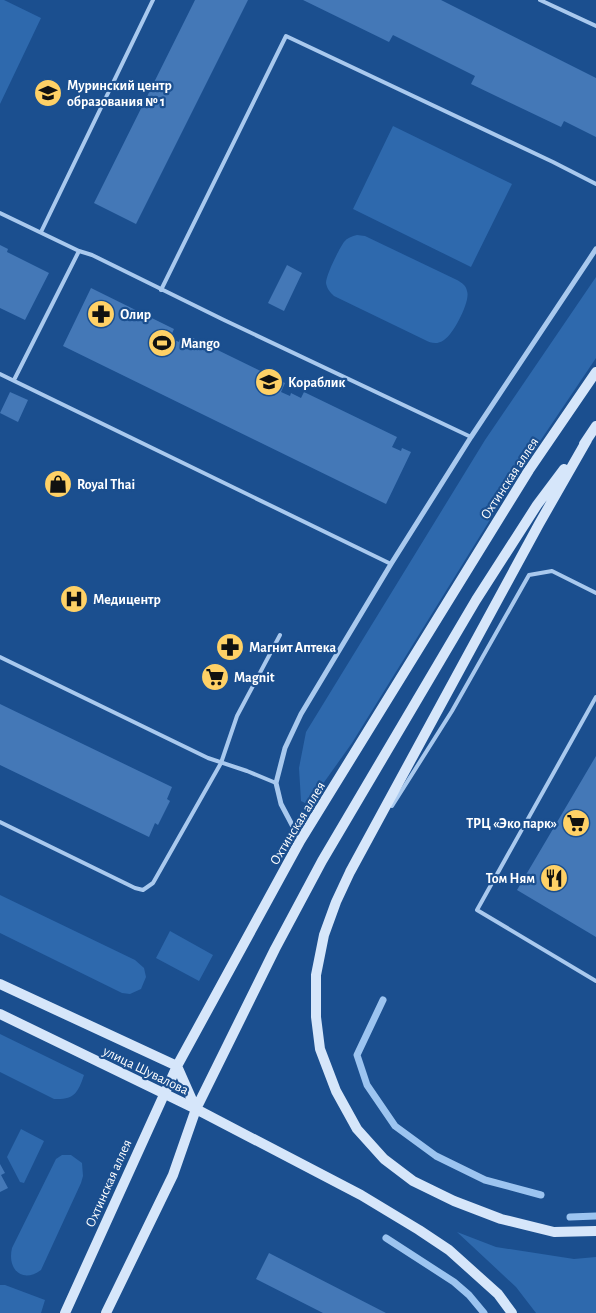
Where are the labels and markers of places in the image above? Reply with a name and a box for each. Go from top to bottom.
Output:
school or university icon: Муринский центр образования № 1 [33,78,63,108]
place label: Муринский центр образования № 1 [67,79,172,109]
pharmacy icon: Олир [86,299,116,329]
place label: Олир [120,308,151,322]
sports icon: Mango [147,328,177,358]
place label: Mango [181,337,220,351]
school or university icon: Кораблик [254,367,284,397]
place label: Кораблик [288,376,345,390]
shop icon: Royal Thai [43,469,73,499]
place label: Royal Thai [77,478,135,492]
hospital icon: Медицентр [59,584,89,614]
place label: Медицентр [93,593,161,607]
pharmacy icon: Магнит Аптека [215,632,245,662]
place label: Магнит Аптека [249,641,336,655]
supermarket icon: Magnit [200,662,230,692]
place label: Magnit [234,671,275,685]
supermarket icon: ТРЦ «Эко парк» [561,808,591,838]
place label: ТРЦ «Эко парк» [466,817,557,831]
restaurant icon: Том Ням [539,863,569,893]
place label: Том Ням [486,872,535,886]

